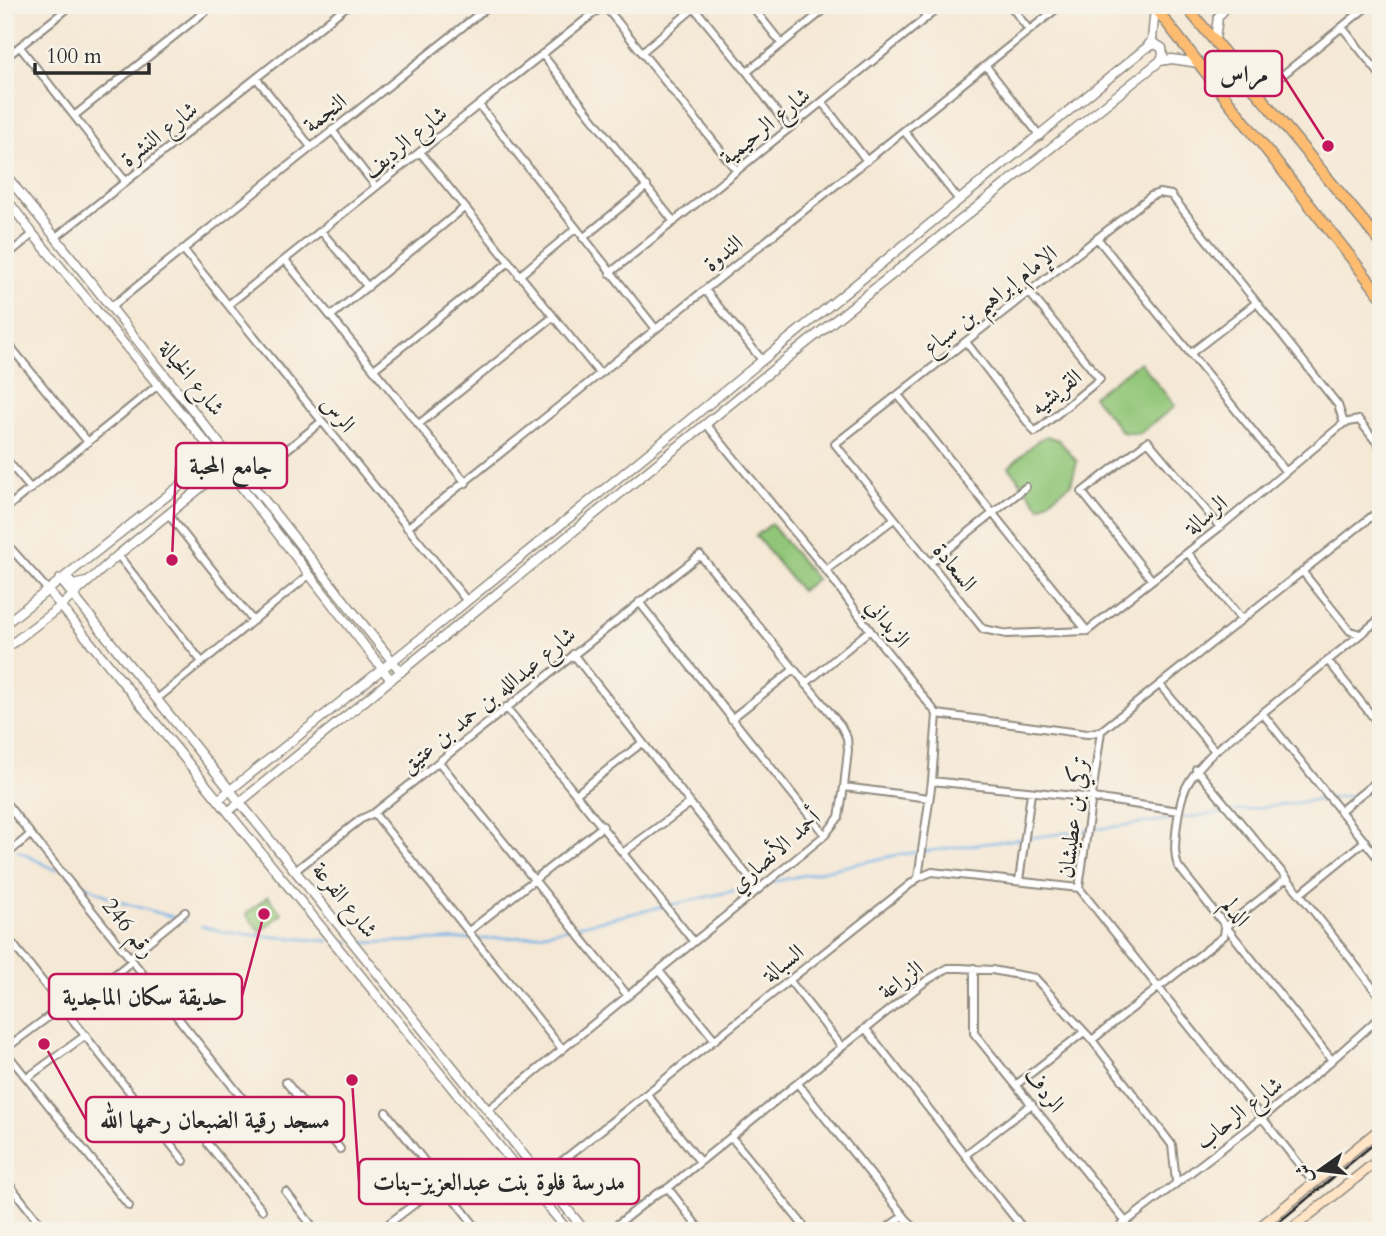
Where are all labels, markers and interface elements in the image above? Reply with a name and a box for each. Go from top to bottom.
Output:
scale bar [35,32,149,76]
text: 100 m [46,42,102,71]
callout: مراس [1205,51,1282,96]
text: مراس [1220,58,1268,91]
street label: شارع الرحيمية [713,80,819,175]
street label: النجمة [297,86,353,140]
street label: شارع النشرة [114,94,207,177]
street label: شارع الرديف [356,98,456,189]
street label: الندوة [696,227,750,279]
street label: الإمام إبراهيم بن سباع [916,238,1068,368]
street label: شارع الخيالة [148,333,232,425]
street label: القريشيه [1024,362,1088,422]
street label: الرس [314,389,362,439]
callout: جامع المحبة [176,443,287,488]
text: جامع المحبة [189,450,273,488]
street label: الرسالة [1177,488,1234,543]
street label: السعادة [926,536,984,598]
street label: الزبداني [856,592,917,656]
street label: شارع عبدالله بن حمد بن عتيق [393,619,585,784]
street label: تركي بن عطيشان [1050,754,1099,881]
street label: أحمد الأنصاري [722,801,830,902]
street label: شارع الفرعة [302,856,385,947]
street label: رقم 246 [90,891,163,969]
street label: الدلم [1212,891,1257,936]
street label: السبالة [755,937,810,990]
street label: الزراعة [872,953,930,1007]
callout: حديقة سكان الماجدية [49,974,242,1019]
text: حديقة سكان الماجدية [63,981,227,1014]
street label: الردف [1017,1061,1071,1119]
street label: شارع الرحاب [1189,1069,1292,1160]
callout: مسجد رقية الضبعان رحمها الله [86,1097,344,1142]
text: مسجد رقية الضبعان رحمها الله [100,1101,330,1137]
north arrow [1284,1134,1354,1204]
callout: مدرسة فلوة بنت عبدالعزيز-بنات [359,1159,639,1204]
text: ش [1290,1162,1319,1186]
text: مدرسة فلوة بنت عبدالعزيز-بنات [373,1166,625,1199]

